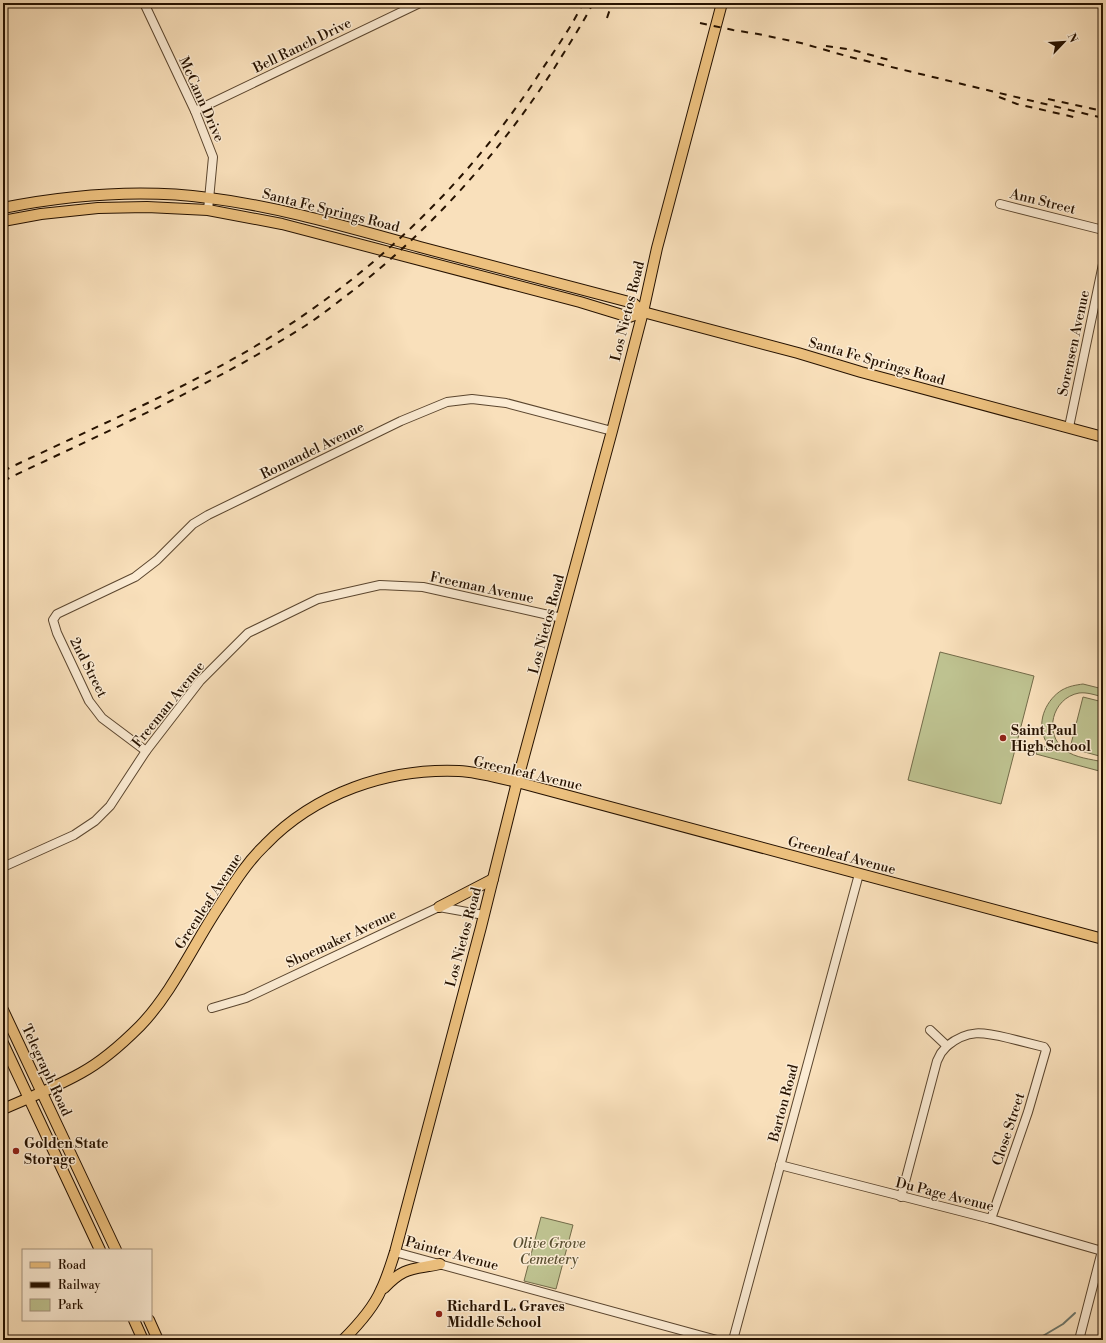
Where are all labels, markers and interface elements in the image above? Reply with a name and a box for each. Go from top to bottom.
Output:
street label: Bell Ranch Drive [249,14,355,78]
north arrow [1044,22,1084,62]
text: N [1064,31,1080,45]
street label: McCann Drive [174,54,228,145]
street label: Santa Fe Springs Road [260,185,401,237]
street label: Ann Street [1007,185,1078,219]
street label: Los Nietos Road [607,259,649,363]
street label: Sorensen Avenue [1054,289,1094,398]
street label: Santa Fe Springs Road [806,334,947,390]
street label: Romandel Avenue [258,418,367,484]
street label: Freeman Avenue [428,568,535,608]
street label: Los Nietos Road [525,572,569,676]
street label: 2nd Street [65,634,111,701]
street label: Freeman Avenue [128,658,209,751]
place label: Saint Paul High School [1011,722,1091,756]
marker: Saint Paul High School [998,733,1008,743]
street label: Greenleaf Avenue [472,753,584,795]
street label: Greenleaf Avenue [786,833,898,879]
street label: Greenleaf Avenue [171,850,247,953]
street label: Los Nietos Road [442,885,486,989]
street label: Shoemaker Avenue [283,905,400,972]
street label: Telegraph Road [17,1022,75,1119]
street label: Barton Road [765,1062,803,1145]
street label: Close Street [989,1090,1029,1168]
place label: Golden State Storage [24,1135,109,1169]
marker: Golden State Storage [11,1146,21,1156]
street label: Du Page Avenue [894,1174,996,1216]
street label: Painter Avenue [403,1233,500,1275]
park label: Olive Grove Cemetery [513,1235,586,1269]
legend [22,1249,152,1321]
text: Road [58,1258,86,1273]
text: Railway [58,1278,100,1293]
text: Park [58,1298,84,1313]
place label: Richard L. Graves Middle School [447,1298,565,1332]
marker: Richard L. Graves Middle School [434,1309,444,1319]

